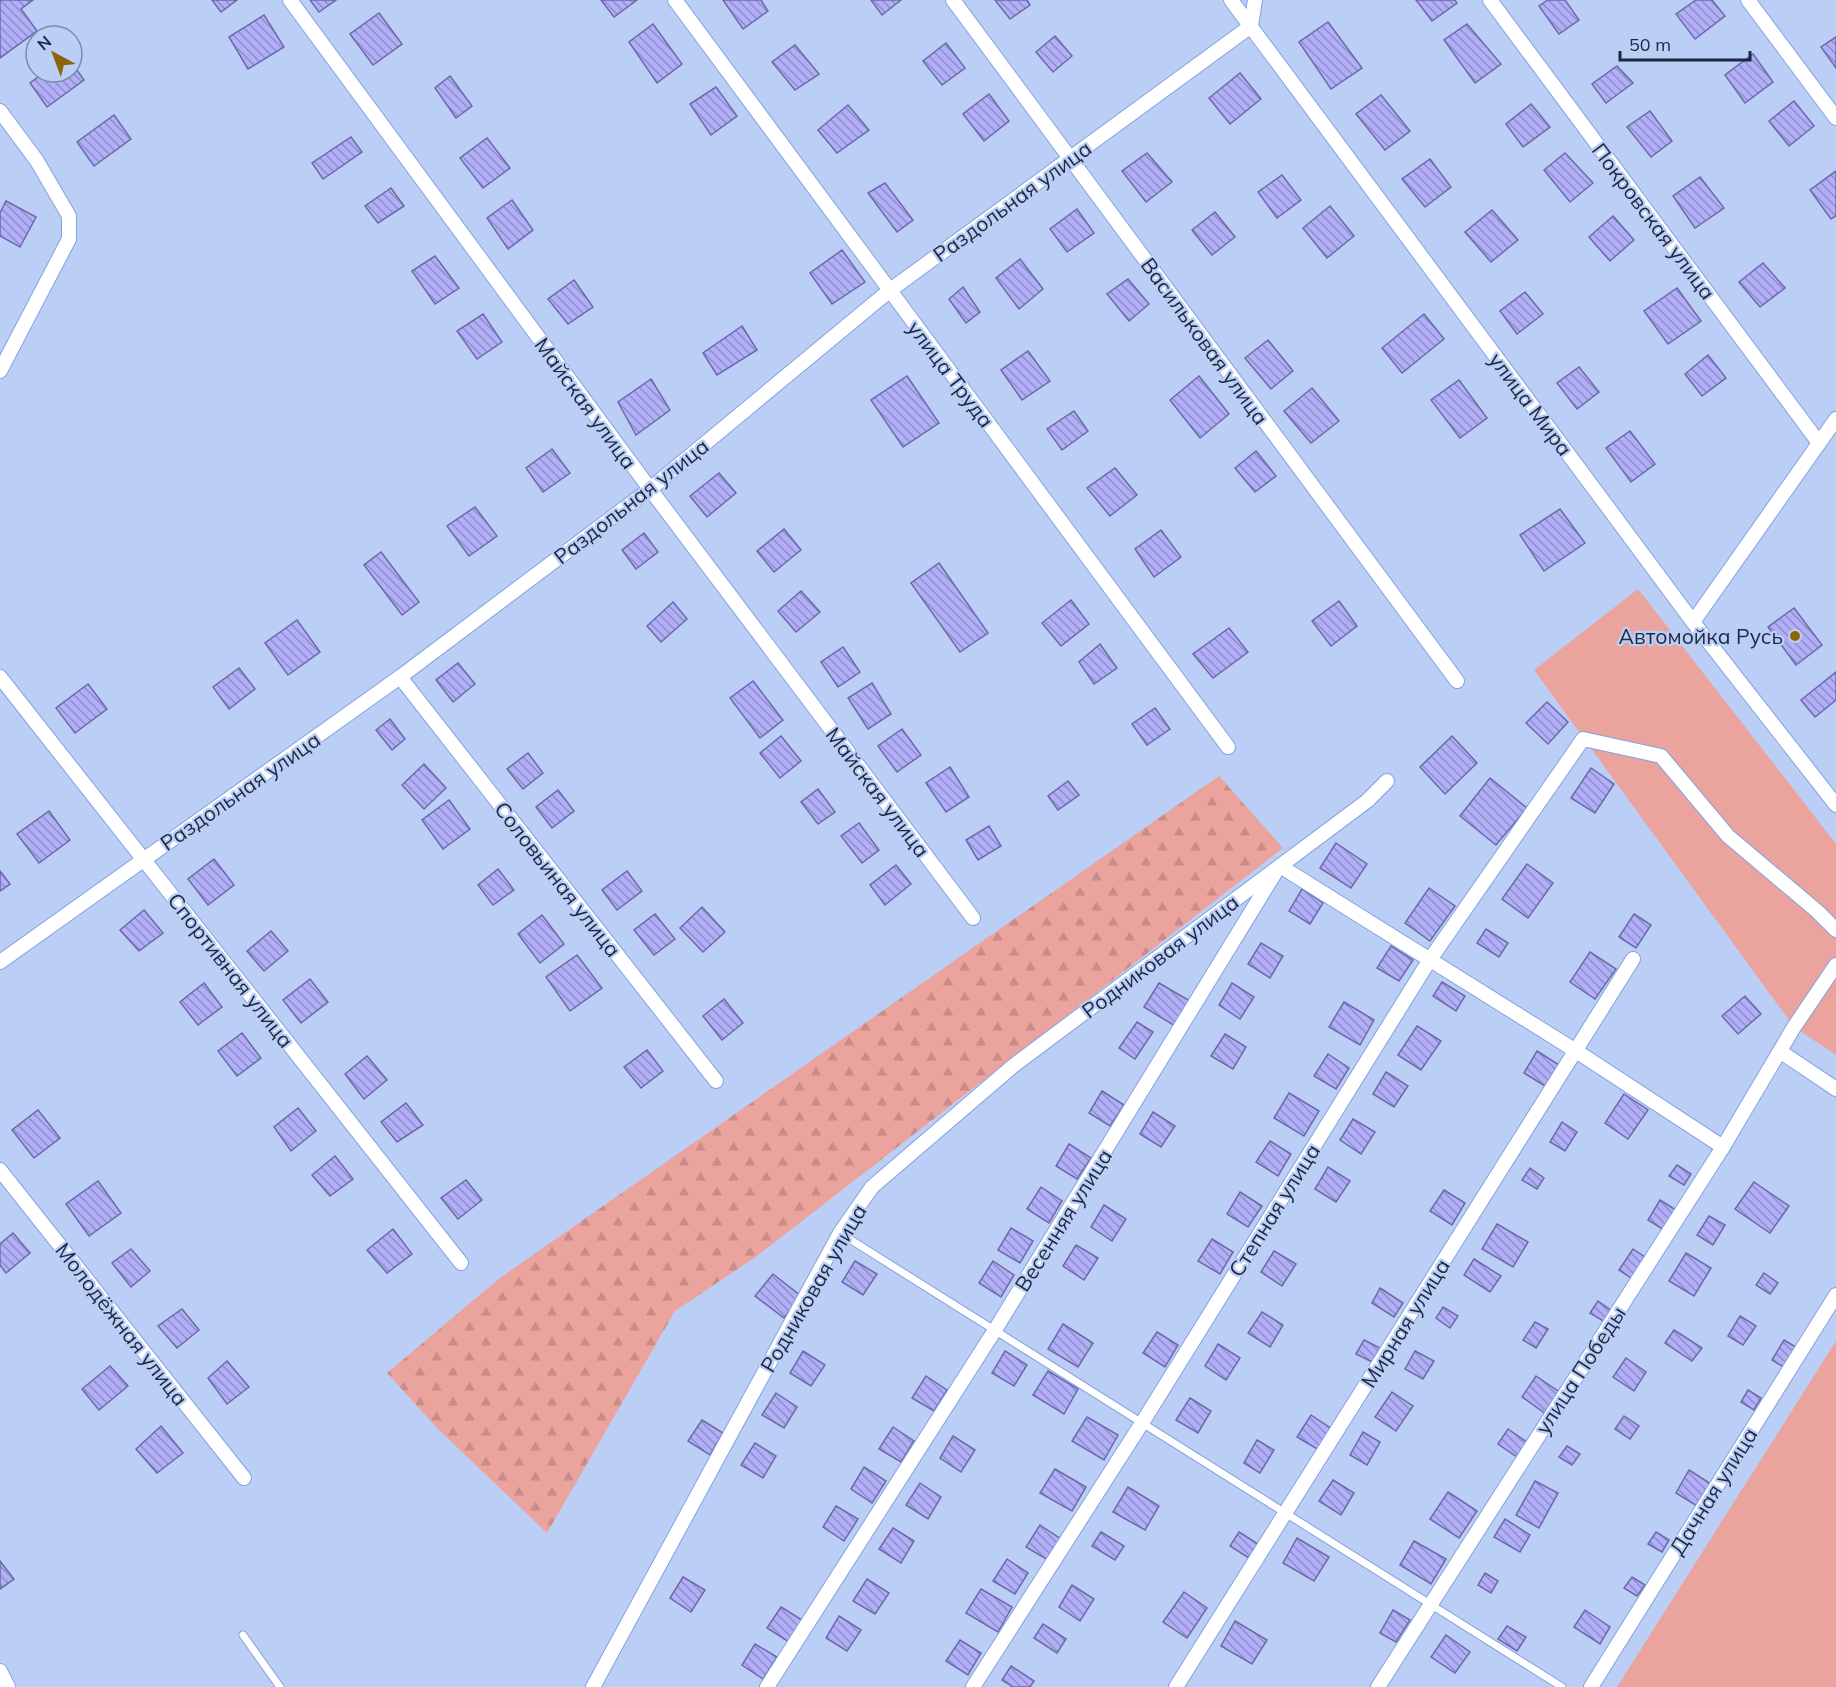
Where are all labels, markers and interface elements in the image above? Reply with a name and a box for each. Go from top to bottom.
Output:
north arrow [24,24,84,84]
scale bar [1620,24,1750,62]
text: N [33,31,55,54]
text: 50 m [1629,33,1671,56]
street label: Раздольная улица [928,135,1096,267]
street label: Покровская улица [1587,138,1721,304]
street label: Васильковая улица [1136,252,1274,430]
street label: улица Труда [902,315,1000,433]
street label: Майская улица [530,332,642,474]
street label: улица Мира [1484,347,1578,461]
street label: Раздольная улица [548,432,714,570]
place label: Автомойка Русь [1618,623,1783,649]
marker: Автомойка Русь [1788,629,1802,643]
street label: Майская улица [821,722,935,862]
street label: Раздольная улица [155,726,325,856]
street label: Соловьиная улица [489,796,627,962]
street label: Спортивная улица [163,887,299,1053]
street label: Родниковая улица [1076,889,1244,1023]
street label: Степная улица [1223,1139,1325,1281]
street label: Весенняя улица [1009,1144,1117,1296]
street label: Родниковая улица [754,1199,872,1377]
street label: Молодёжная улица [50,1237,194,1411]
street label: Мирная улица [1355,1254,1455,1392]
street label: улица Победы [1529,1301,1631,1439]
street label: Дачная улица [1664,1423,1762,1559]

